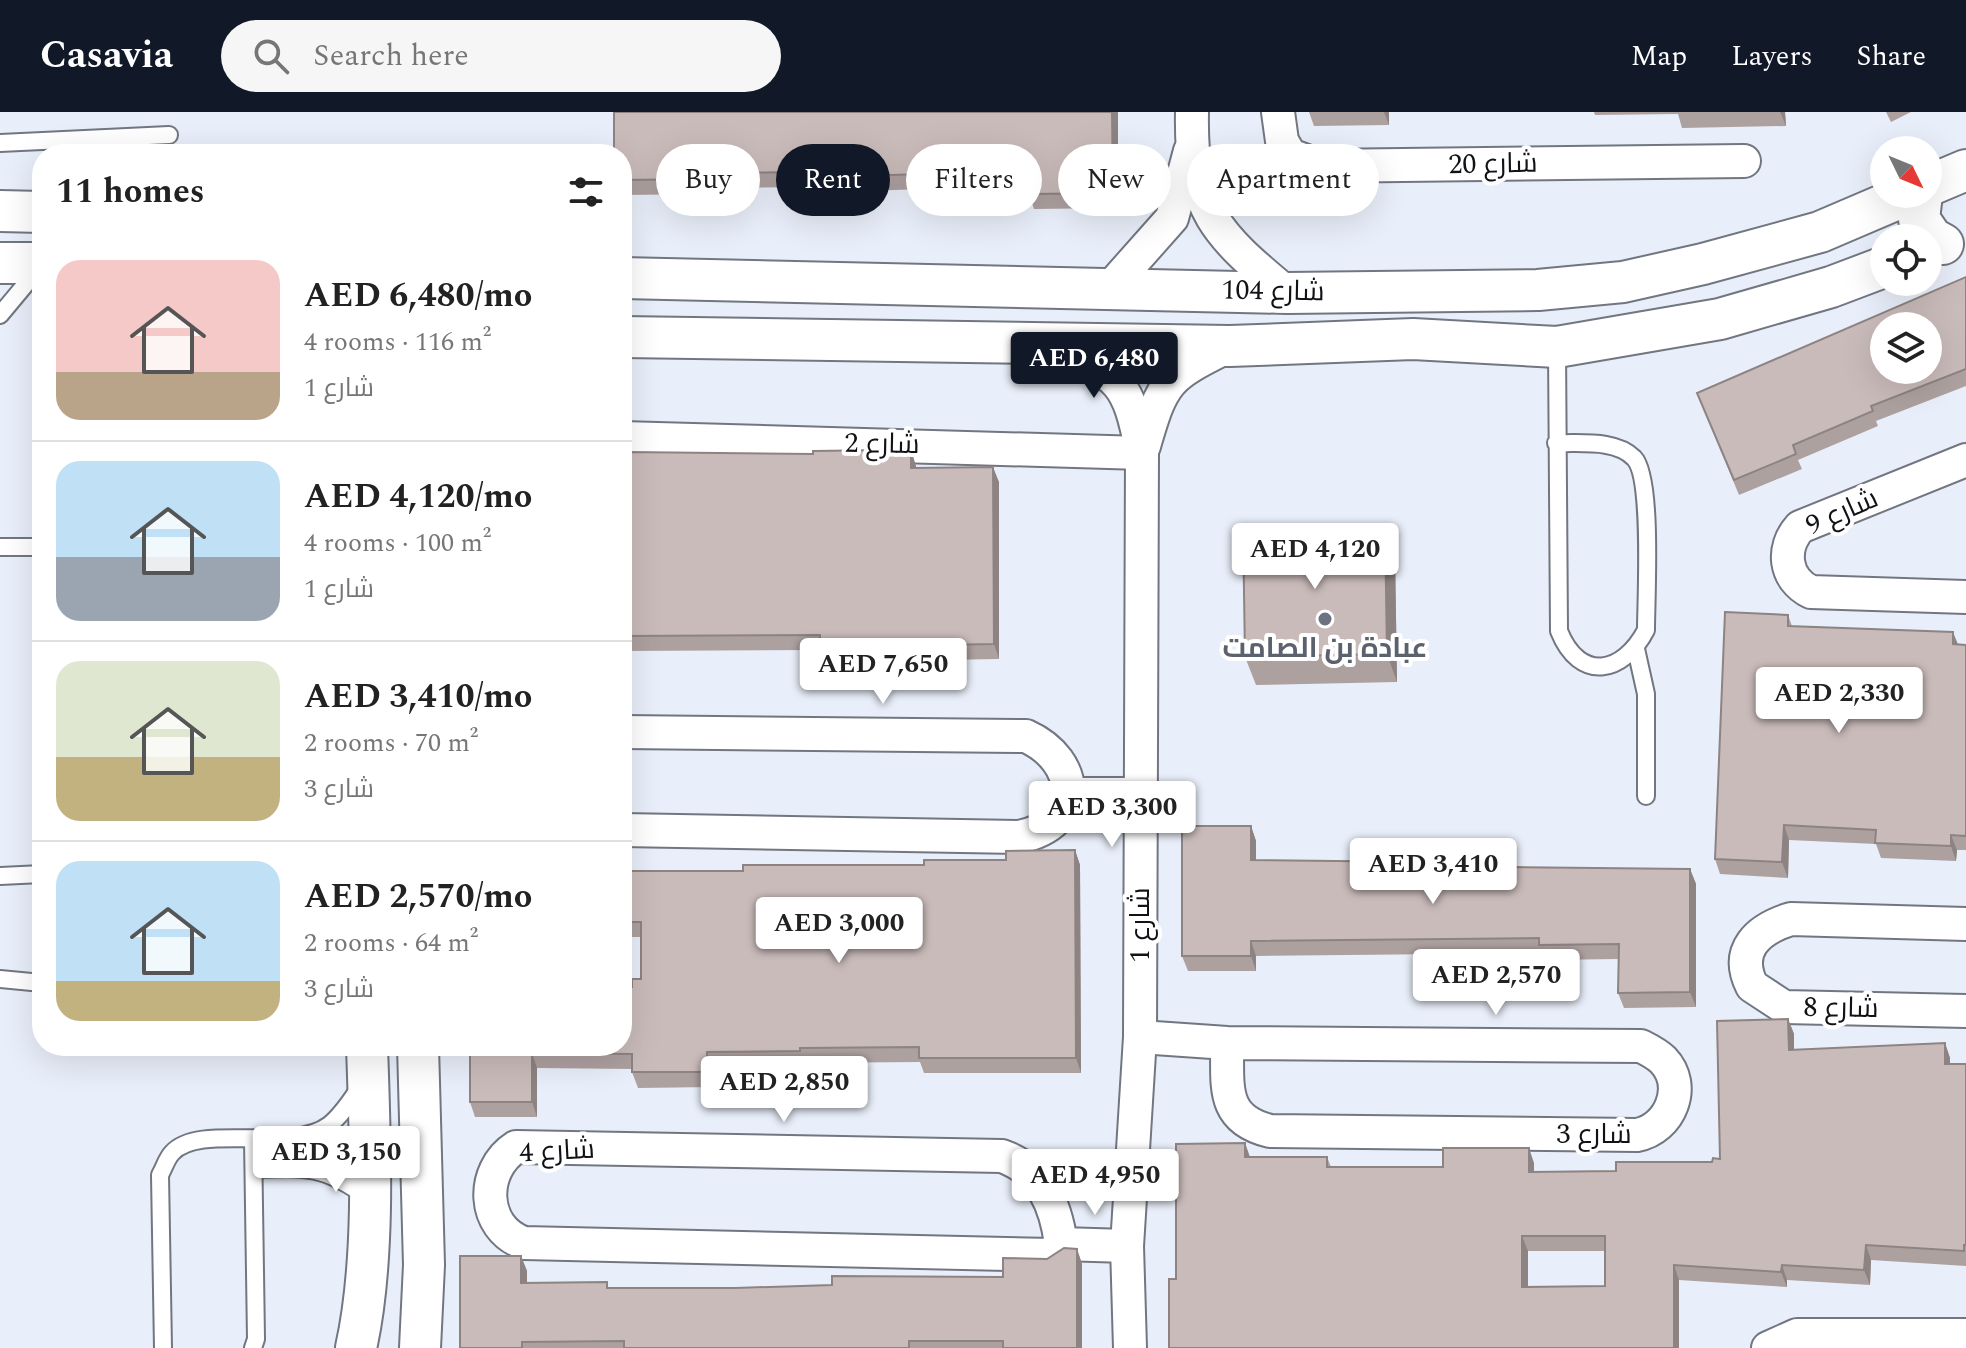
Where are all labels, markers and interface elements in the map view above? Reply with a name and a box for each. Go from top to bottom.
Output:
search box [221,20,781,92]
text: Casavia [40,27,173,85]
text: Search here [313,33,469,79]
icon: search [249,34,293,78]
text: Map [1631,35,1687,78]
text: Layers [1731,35,1813,78]
text: Share [1857,35,1926,78]
north arrow [1870,136,1942,208]
map controls [1870,136,1942,384]
street label: شارع 20 [1448,142,1538,186]
chip: Buy [656,144,760,216]
chip: Rent [776,144,890,216]
chip: Filters [906,144,1042,216]
chip: New [1058,144,1171,216]
chip: Apartment [1187,144,1379,216]
text: 11 homes [56,166,205,218]
icon: filters [564,170,608,214]
button: locate [1870,224,1942,296]
street label: شارع 104 [1221,269,1325,313]
text: AED 6,480/mo [304,270,532,322]
icon: home [120,292,216,388]
button: layers [1870,312,1942,384]
text: 4 rooms · 116 m² [304,322,491,362]
pin: AED 6,480 [1002,332,1186,400]
text: AED 6,480 [1029,338,1159,378]
text: شارع 1 [304,368,374,408]
street label: شارع 2 [844,422,920,466]
text: AED 4,120/mo [304,471,532,523]
street label: شارع 9 [1799,477,1885,547]
icon: home [120,493,216,589]
text: 4 rooms · 100 m² [304,523,491,563]
pin: AED 4,120 [1223,523,1407,591]
text: AED 4,120 [1250,529,1380,569]
text: شارع 1 [304,569,374,609]
marker: عبادة بن الصامت [1316,610,1334,628]
place label: عبادة بن الصامت [1223,627,1428,670]
pin: AED 7,650 [791,638,975,706]
text: AED 7,650 [818,644,948,684]
pin: AED 2,330 [1747,667,1931,735]
text: AED 3,410/mo [304,671,532,723]
text: AED 2,330 [1774,673,1904,713]
icon: home [120,693,216,789]
text: 2 rooms · 70 m² [304,723,478,763]
text: شارع 3 [304,769,374,809]
pin: AED 3,300 [1020,781,1204,849]
text: AED 3,300 [1047,787,1177,827]
pin: AED 3,410 [1341,838,1525,906]
text: AED 3,410 [1368,844,1498,884]
text: AED 2,570/mo [304,871,532,923]
street label: شارع 1 [1119,887,1162,963]
icon: home [120,893,216,989]
pin: AED 3,000 [747,897,931,965]
text: AED 3,000 [774,903,904,943]
text: 2 rooms · 64 m² [304,923,478,963]
pin: AED 2,570 [1404,949,1588,1017]
text: AED 2,570 [1431,955,1561,995]
text: شارع 3 [304,969,374,1009]
street label: شارع 8 [1803,986,1879,1030]
pin: AED 2,850 [692,1056,876,1124]
text: AED 2,850 [719,1062,849,1102]
street label: شارع 3 [1556,1113,1632,1156]
pin: AED 3,150 [244,1126,428,1194]
street label: شارع 4 [518,1128,596,1174]
text: AED 3,150 [271,1132,401,1172]
pin: AED 4,950 [1003,1149,1187,1217]
text: AED 4,950 [1030,1155,1160,1195]

